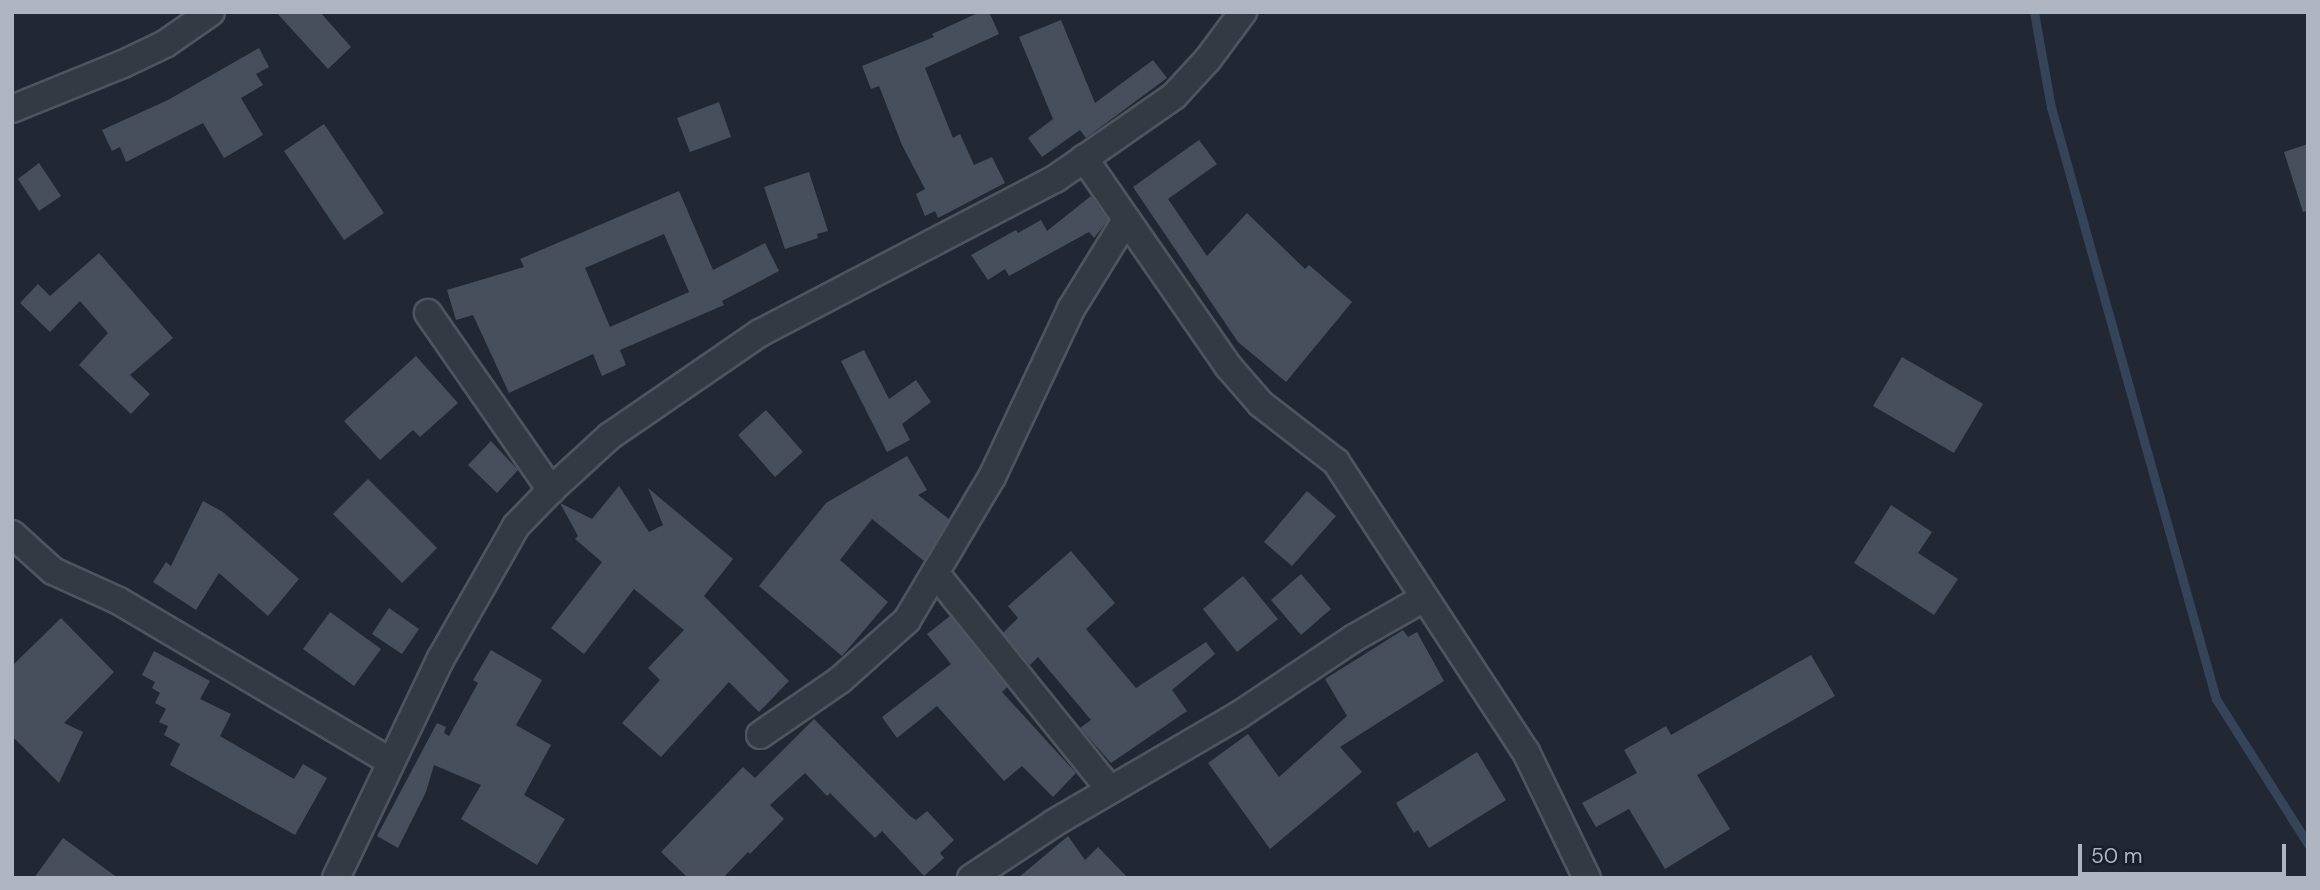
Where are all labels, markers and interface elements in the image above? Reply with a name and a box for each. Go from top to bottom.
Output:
scale bar [2082,830,2290,874]
text: 50 m [2091,842,2142,870]

